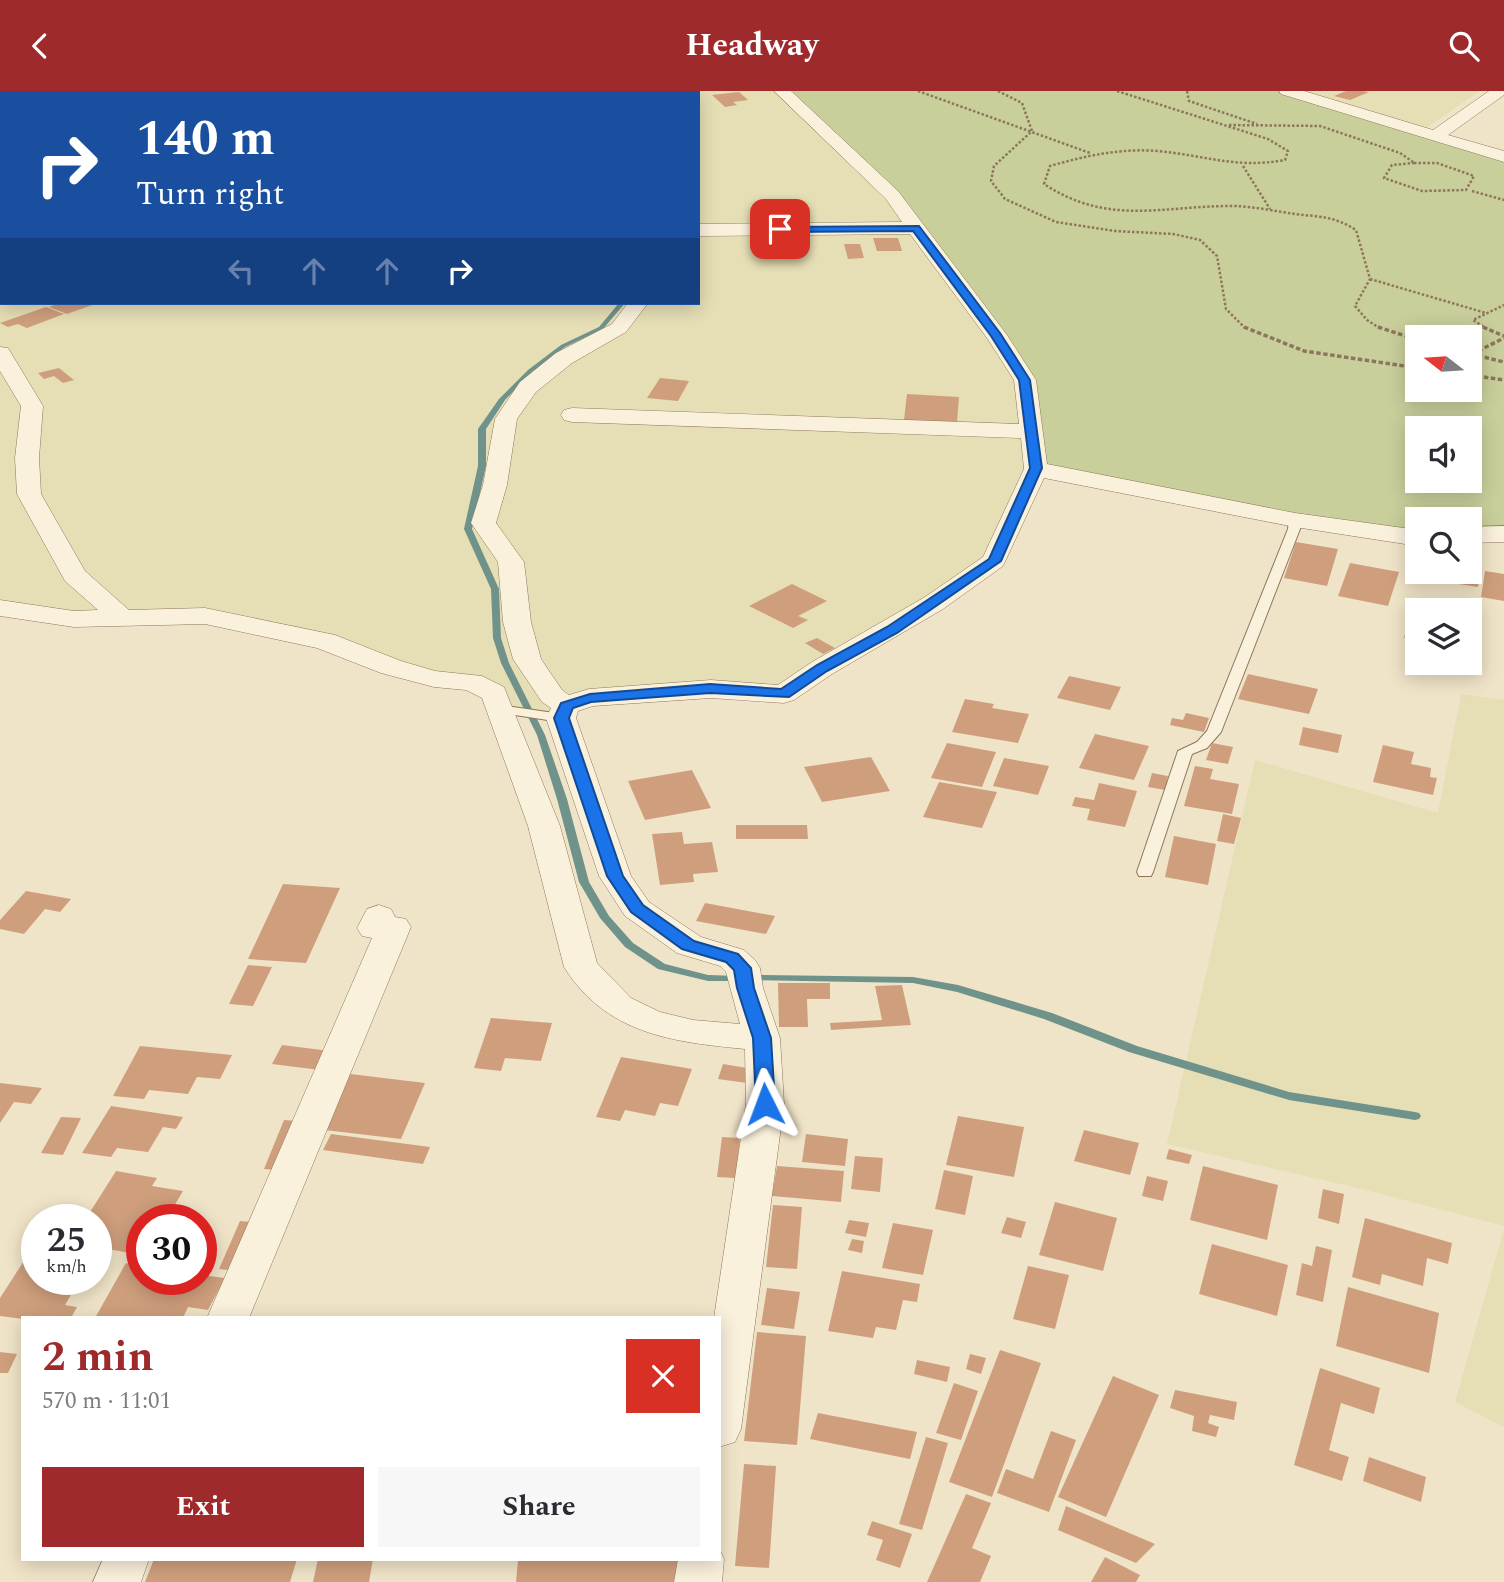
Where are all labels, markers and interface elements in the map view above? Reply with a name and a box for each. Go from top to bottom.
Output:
text: Headway [686,21,818,70]
icon: back [21,27,59,65]
icon: search [1445,27,1483,65]
text: 140 m [136,102,275,177]
icon: right [21,119,112,210]
text: Turn right [136,170,284,219]
pin [750,199,810,259]
icon: arrive [761,210,799,248]
icon: left [222,252,260,290]
icon: ahead [295,252,333,290]
icon: ahead [368,252,406,290]
icon: right [441,252,479,290]
north arrow [1405,325,1482,403]
map controls [1405,325,1482,675]
button: sound [1405,416,1482,493]
button: search [1405,507,1482,584]
button: layers [1405,598,1482,675]
position arrow [728,1067,802,1141]
speed limit sign: 30 [126,1204,217,1295]
text: 25 [47,1214,86,1267]
text: km/h [46,1253,87,1280]
text: 2 min [42,1326,154,1389]
button: close [626,1339,700,1413]
text: 570 m · 11:01 [42,1384,171,1419]
button: Exit [42,1467,364,1547]
button: Share [378,1467,700,1547]

